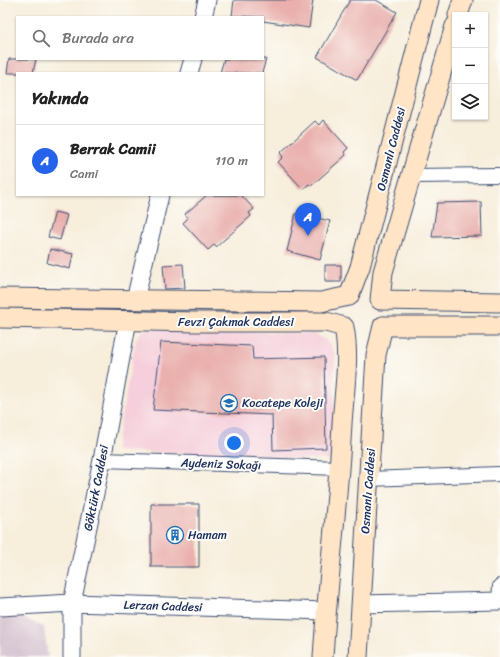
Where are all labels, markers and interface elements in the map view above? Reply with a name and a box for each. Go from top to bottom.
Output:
map controls [452,12,488,120]
button: + [452,12,488,48]
search box [16,16,264,60]
text: Burada ara [62,25,134,51]
icon: search [30,27,52,49]
button: − [452,48,488,84]
text: Yakında [32,83,88,113]
button: layers [452,84,488,120]
street label: Osmanlı Caddesi [370,104,412,193]
text: Berrak Camii [70,136,156,162]
text: A [41,149,49,172]
text: 110 m [215,149,248,172]
text: Cami [70,162,98,185]
pin: A [295,203,321,236]
street label: Fevzi Çakmak Caddesi [178,311,295,333]
place label: Kocatepe Koleji [242,392,324,414]
school or university icon: Kocatepe Koleji [219,393,239,413]
your location [224,433,244,453]
street label: Göktürk Caddesi [77,442,115,533]
street label: Osmanlı Caddesi [354,447,382,534]
street label: Aydeniz Sokağı [179,452,262,476]
place label: Hamam [188,524,227,546]
building icon: Hamam [165,525,185,545]
street label: Lerzan Caddesi [123,594,203,618]

